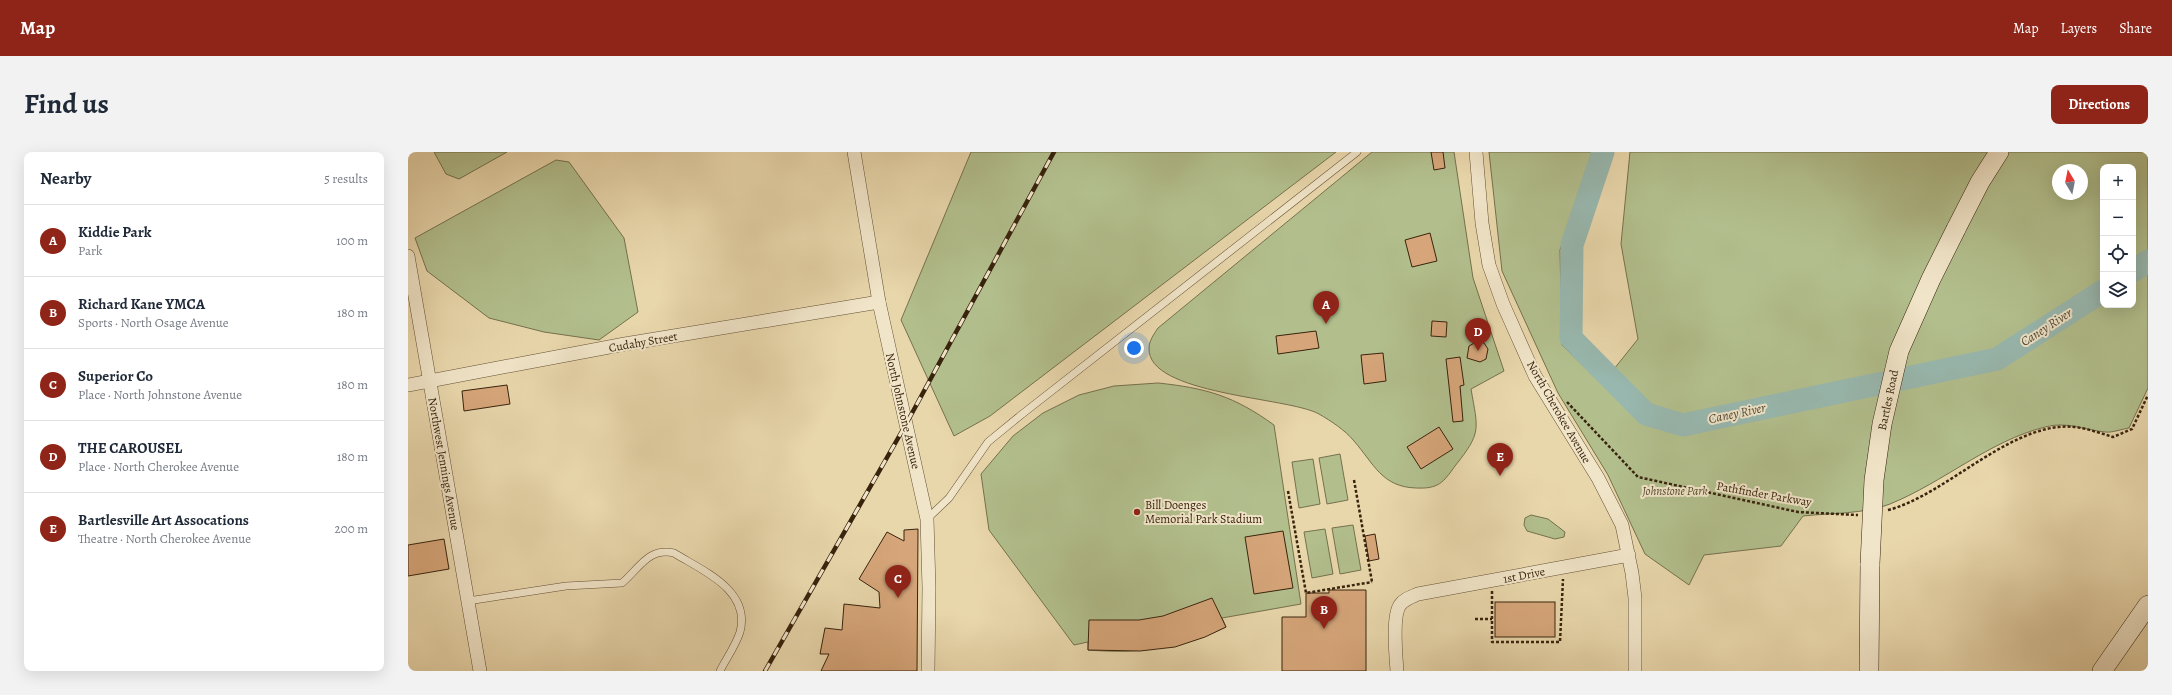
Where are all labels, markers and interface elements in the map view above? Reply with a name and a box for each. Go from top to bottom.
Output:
text: Map [20,15,55,41]
text: Map [2013,19,2039,38]
text: Layers [2061,19,2097,38]
text: Share [2119,19,2152,38]
text: Find us [24,85,109,123]
button: Directions [2051,85,2148,124]
north arrow [2052,164,2088,200]
map controls [2100,164,2136,308]
button: + [2100,164,2136,200]
text: Nearby [40,167,91,190]
text: 5 results [324,170,368,187]
button: − [2100,200,2136,236]
text: Kiddie Park [78,222,152,242]
text: A [49,232,57,249]
text: 100 m [336,232,368,249]
button: locate [2100,236,2136,272]
text: Park [78,242,102,259]
button: layers [2100,272,2136,308]
pin: A [1313,291,1339,324]
text: Richard Kane YMCA [78,294,205,314]
text: B [49,304,57,321]
text: 180 m [337,304,368,321]
water label: Caney River [2017,304,2075,350]
text: Sports · North Osage Avenue [78,314,229,331]
pin: D [1465,318,1491,351]
street label: Cudahy Street [607,328,679,356]
your location [1124,338,1144,358]
street label: North Johnstone Avenue [882,351,924,471]
street label: North Cherokee Avenue [1523,358,1595,466]
text: Superior Co [78,366,153,386]
street label: Bartles Road [1874,368,1902,432]
text: C [49,376,57,393]
text: 180 m [337,376,368,393]
text: Place · North Johnstone Avenue [78,386,242,403]
street label: Northwest Jennings Avenue [424,396,464,532]
water label: Caney River [1707,399,1768,427]
text: THE CAROUSEL [78,438,182,458]
pin: E [1487,443,1513,476]
text: D [48,448,58,465]
text: 180 m [337,448,368,465]
text: Place · North Cherokee Avenue [78,458,239,475]
street label: Pathfinder Parkway [1715,478,1813,510]
park label: Johnstone Park [1641,483,1708,499]
place label: Bill Doenges Memorial Park Stadium [1145,497,1262,527]
marker: Bill Doenges Memorial Park Stadium [1132,507,1142,517]
text: Bartlesville Art Assocations [78,510,249,530]
text: E [49,520,57,537]
text: 200 m [335,520,368,537]
text: Theatre · North Cherokee Avenue [78,530,251,547]
street label: 1st Drive [1502,563,1546,587]
pin: C [885,565,911,598]
pin: B [1311,596,1337,629]

